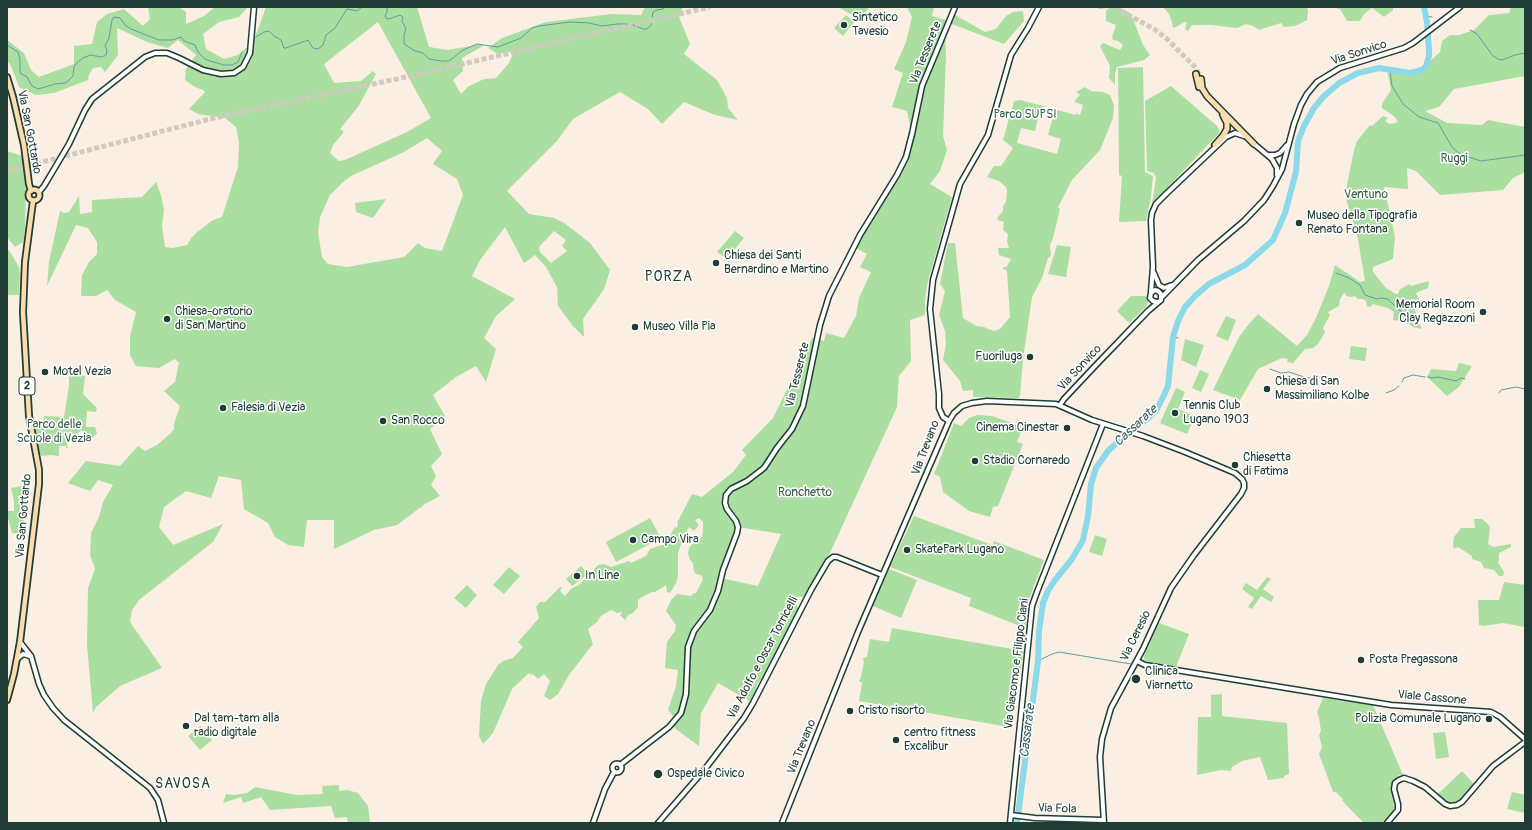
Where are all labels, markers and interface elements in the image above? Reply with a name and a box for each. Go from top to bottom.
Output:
place label: Sintetico Tavesio [852,11,898,39]
street label: Via Tesserete [907,19,945,87]
marker: Sintetico Tavesio [839,20,849,30]
street label: Via Sonvico [1329,37,1389,69]
street label: Via San Gottardo [14,89,44,175]
park label: Parco SUPSI [993,108,1057,122]
park label: Ruggi [1440,152,1468,166]
park label: Ventuno [1344,188,1388,202]
place label: Museo della Tipografia Renato Fontana [1307,209,1417,237]
marker: Museo della Tipografia Renato Fontana [1294,218,1304,228]
place label: Chiesa dei Santi Bernardino e Martino [724,249,829,277]
marker: Chiesa dei Santi Bernardino e Martino [711,258,721,268]
district label: PORZA [645,269,693,285]
place label: Memorial Room Clay Regazzoni [1396,298,1475,326]
place label: Chiesa-oratorio di San Martino [175,305,252,333]
marker: Memorial Room Clay Regazzoni [1478,307,1488,317]
marker: Chiesa-oratorio di San Martino [162,314,172,324]
place label: Museo Villa Pia [643,320,716,334]
marker: Museo Villa Pia [630,322,640,332]
street label: Via Tesserete [783,341,813,409]
street label: Via Sonvico [1055,342,1105,394]
place label: Fuoriluga [975,350,1022,364]
marker: Fuoriluga [1025,352,1035,362]
place label: Motel Vezia [53,365,111,379]
marker: Motel Vezia [40,367,50,377]
place label: Chiesa di San Massimiliano Kolbe [1275,375,1369,403]
road number: 2 [19,377,35,395]
marker: Chiesa di San Massimiliano Kolbe [1262,384,1272,394]
place label: Tennis Club Lugano 1903 [1183,399,1249,427]
place label: Falesia di Vezia [231,401,305,415]
water label: Cassarate [1111,402,1161,450]
marker: Falesia di Vezia [218,403,228,413]
marker: Tennis Club Lugano 1903 [1170,408,1180,418]
place label: San Rocco [391,414,445,428]
marker: San Rocco [378,416,388,426]
park label: Parco delle Scuole di Vezia [17,418,91,446]
street label: Via Trevano [909,418,943,478]
place label: Cinema Cinestar [976,421,1059,435]
marker: Cinema Cinestar [1062,423,1072,433]
place label: Chiesetta di Fatima [1243,451,1291,479]
place label: Stadio Cornaredo [983,454,1070,468]
marker: Stadio Cornaredo [970,456,980,466]
marker: Chiesetta di Fatima [1230,460,1240,470]
street label: Via San Gottardo [13,473,35,559]
park label: Ronchetto [778,486,832,500]
place label: Campo Vira [641,533,699,547]
marker: Campo Vira [628,535,638,545]
place label: SkatePark Lugano [915,543,1004,557]
marker: SkatePark Lugano [902,545,912,555]
place label: In Line [585,569,619,583]
marker: In Line [572,571,582,581]
street label: Via Adolfo e Oscar Torricelli [725,594,801,722]
street label: Via Giacomo e Filippo Ciani [1002,598,1032,730]
street label: Via Ceresio [1118,608,1154,664]
place label: Posta Pregassona [1369,653,1458,667]
marker: Posta Pregassona [1356,655,1366,665]
place label: Clinica Viarnetto [1145,665,1193,693]
marker: Clinica Viarnetto [1130,673,1142,685]
street label: Viale Cassone [1397,688,1467,708]
water label: Cassarate [1017,703,1039,759]
place label: Cristo risorto [858,704,925,718]
marker: Cristo risorto [845,706,855,716]
place label: Dal tam-tam alla radio digitale [194,712,279,740]
place label: Polizia Comunale Lugano [1355,712,1481,726]
marker: Polizia Comunale Lugano [1484,714,1494,724]
street label: Via Trevano [784,717,820,777]
marker: Dal tam-tam alla radio digitale [181,721,191,731]
place label: centro fitness Excalibur [904,726,976,754]
marker: centro fitness Excalibur [891,735,901,745]
place label: Ospedale Civico [667,767,744,781]
marker: Ospedale Civico [652,768,664,780]
district label: SAVOSA [155,776,211,792]
street label: Via Fola [1037,801,1077,817]

